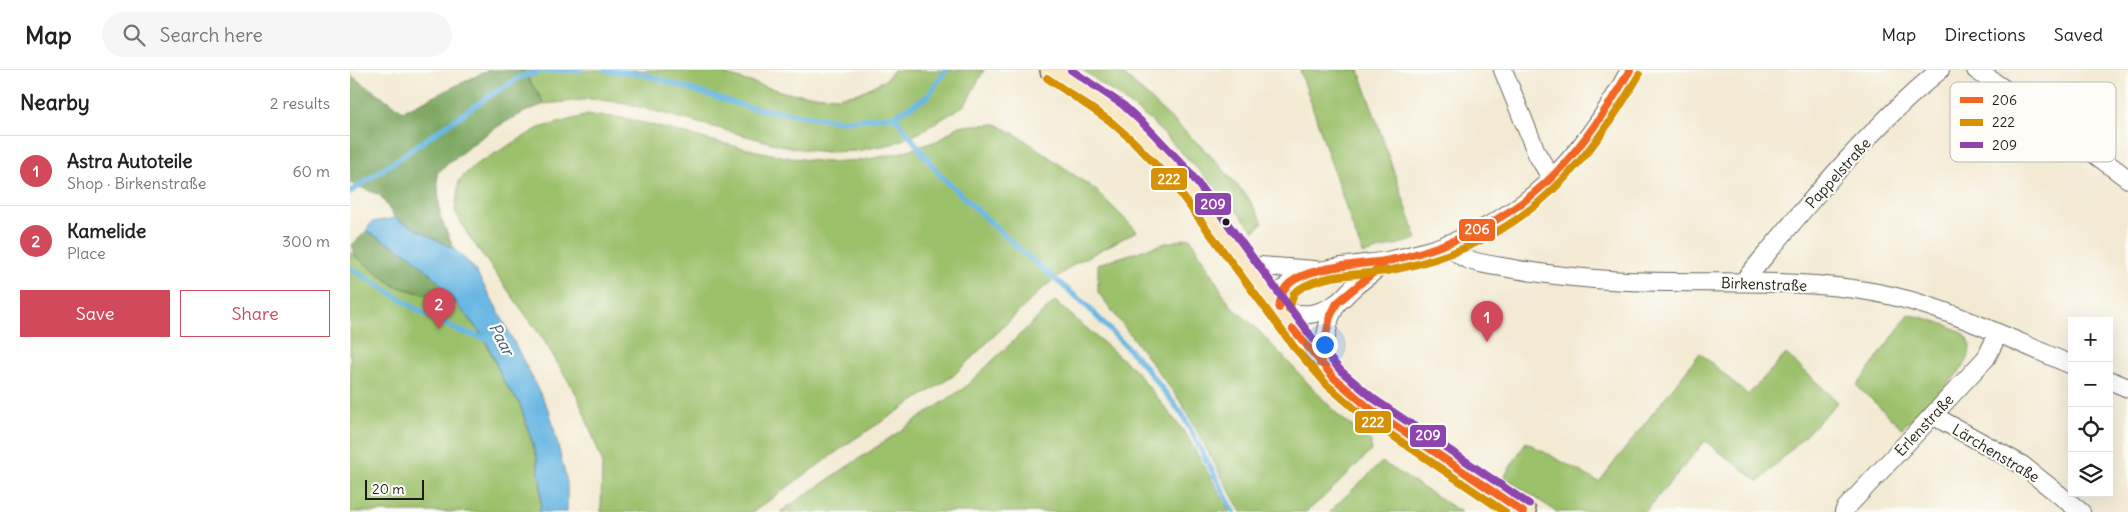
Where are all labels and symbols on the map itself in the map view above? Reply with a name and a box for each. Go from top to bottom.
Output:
legend [1950,82,2116,162]
text: 206 [1992,91,2017,109]
text: 222 [1992,113,2015,131]
street label: Pappelstraße [1801,134,1875,212]
text: 209 [1992,136,2017,154]
line badge: 222 [1150,167,1188,191]
text: 222 [1157,170,1181,188]
line badge: 209 [1194,192,1232,216]
text: 209 [1201,195,1225,213]
unlabelled marker [1221,217,1231,227]
line badge: 206 [1458,218,1496,242]
text: 206 [1465,220,1489,238]
street label: Birkenstraße [1721,273,1807,295]
pin: 2 [423,288,455,329]
pin: 1 [1471,301,1503,342]
water label: Paar [485,319,520,361]
your location [1312,332,1338,358]
street label: Erlenstraße [1891,390,1957,460]
line badge: 222 [1354,410,1392,434]
text: 222 [1361,413,1385,431]
street label: Lärchenstraße [1949,420,2043,486]
line badge: 209 [1409,424,1447,448]
text: 209 [1416,426,1440,444]
scale bar [365,477,424,500]

